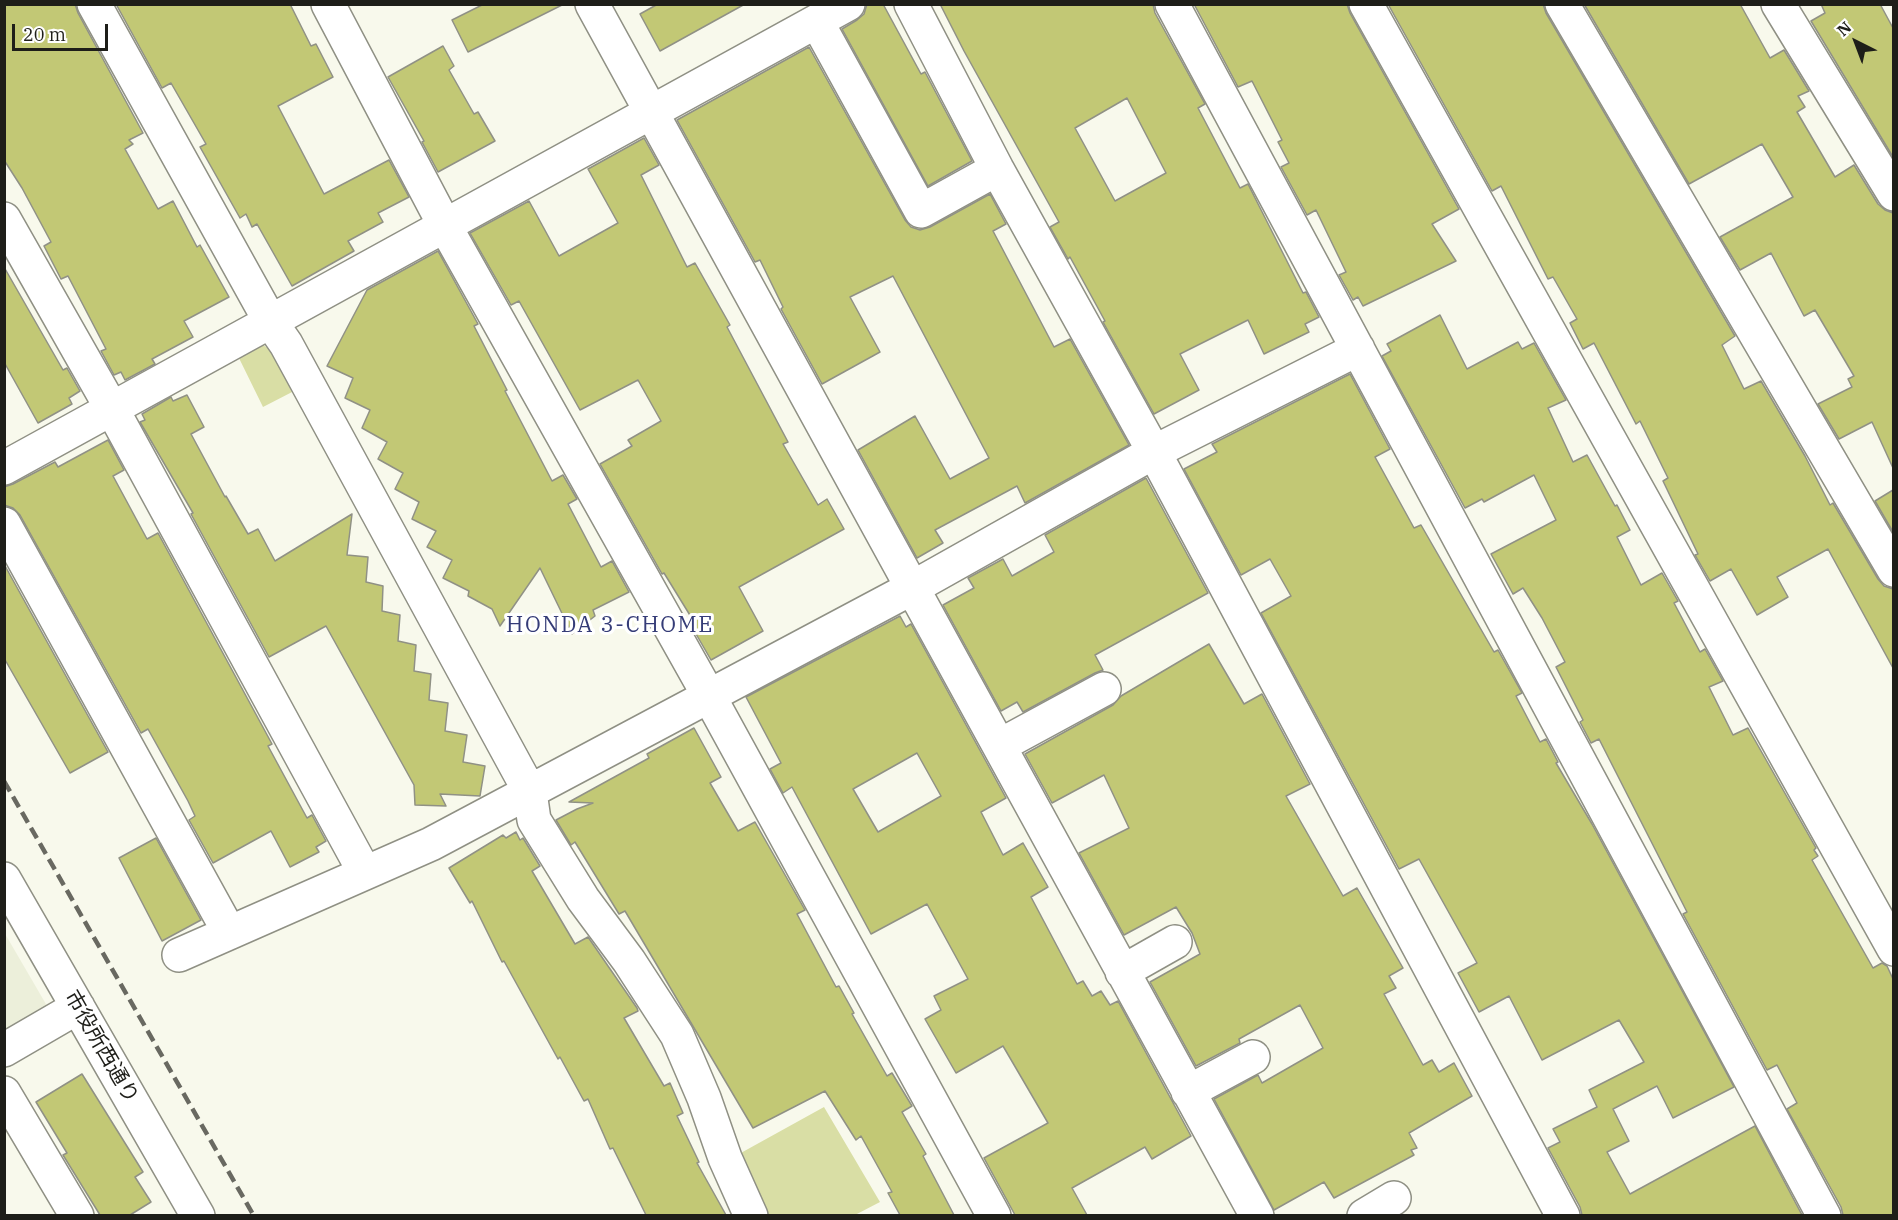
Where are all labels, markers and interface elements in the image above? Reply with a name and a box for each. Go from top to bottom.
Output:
scale bar [15,12,111,50]
north arrow [1826,12,1886,72]
text: N [1833,17,1855,40]
text: 20 m [23,23,66,46]
district label: HONDA 3-CHOME [506,613,714,639]
street label: 市役所西通り [59,986,143,1108]

